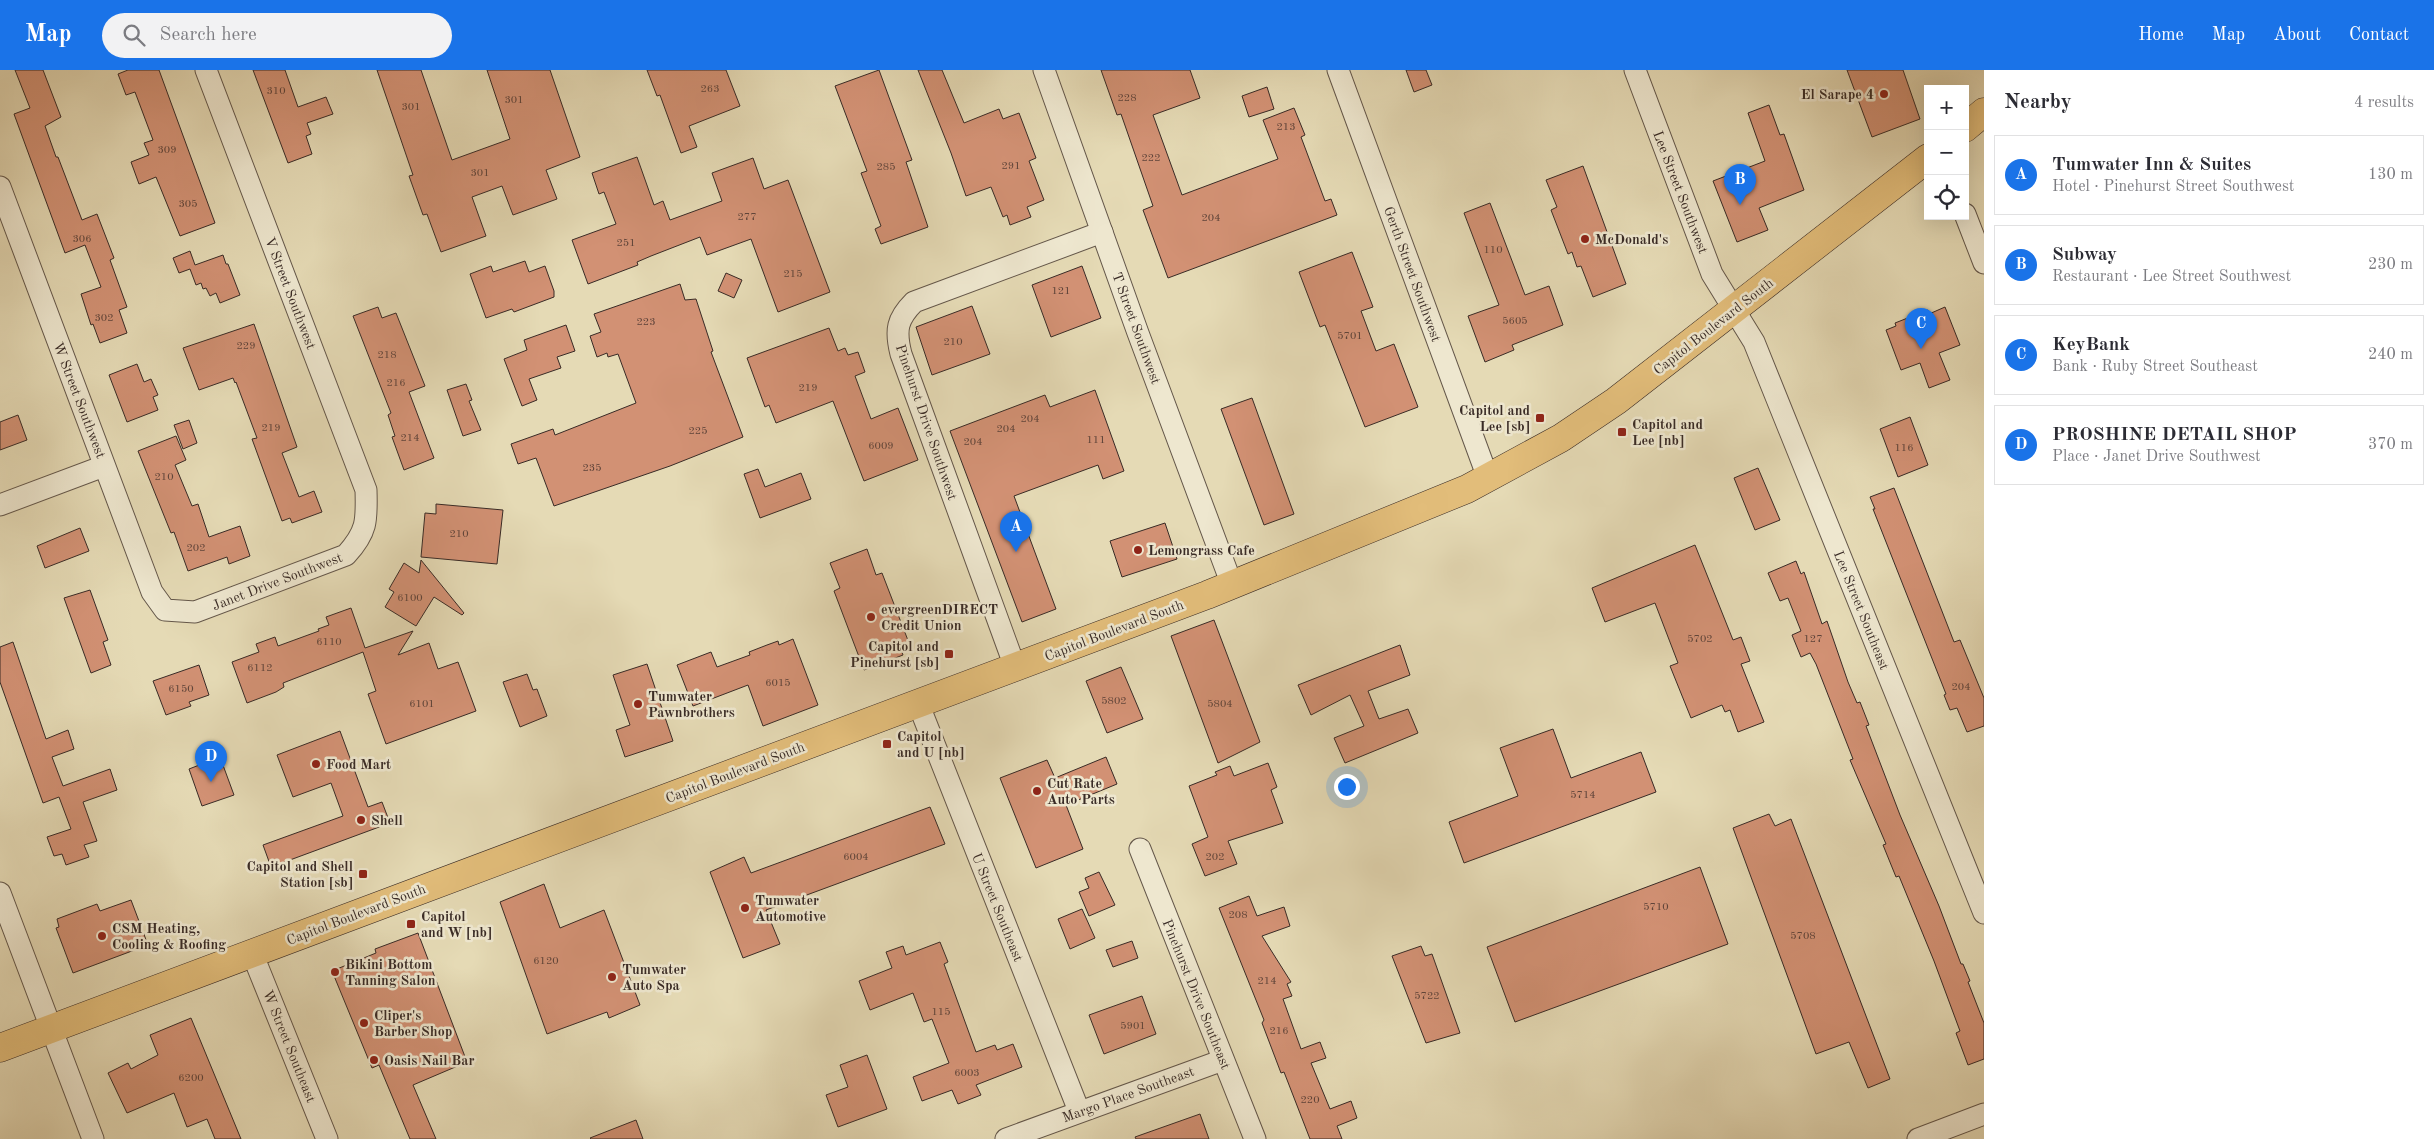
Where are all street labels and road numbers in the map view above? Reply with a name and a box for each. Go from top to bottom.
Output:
street label: Lee Street Southwest [1650,129,1710,256]
street label: Gerth Street Southwest [1381,205,1443,344]
street label: V Street Southwest [262,235,318,351]
street label: T Street Southwest [1109,270,1163,386]
street label: Capitol Boulevard South [1651,276,1776,378]
street label: W Street Southwest [50,340,108,460]
street label: Pinehurst Drive Southwest [893,343,959,502]
street label: Lee Street Southeast [1831,549,1891,672]
street label: Janet Drive Southwest [210,551,344,613]
street label: Capitol Boulevard South [1043,598,1186,664]
street label: Capitol Boulevard South [664,740,807,806]
street label: U Street Southeast [969,851,1025,964]
street label: Capitol Boulevard South [285,882,428,948]
street label: Pinehurst Drive Southeast [1160,917,1233,1072]
street label: W Street Southeast [260,988,318,1105]
street label: Margo Place Southeast [1060,1064,1196,1125]

